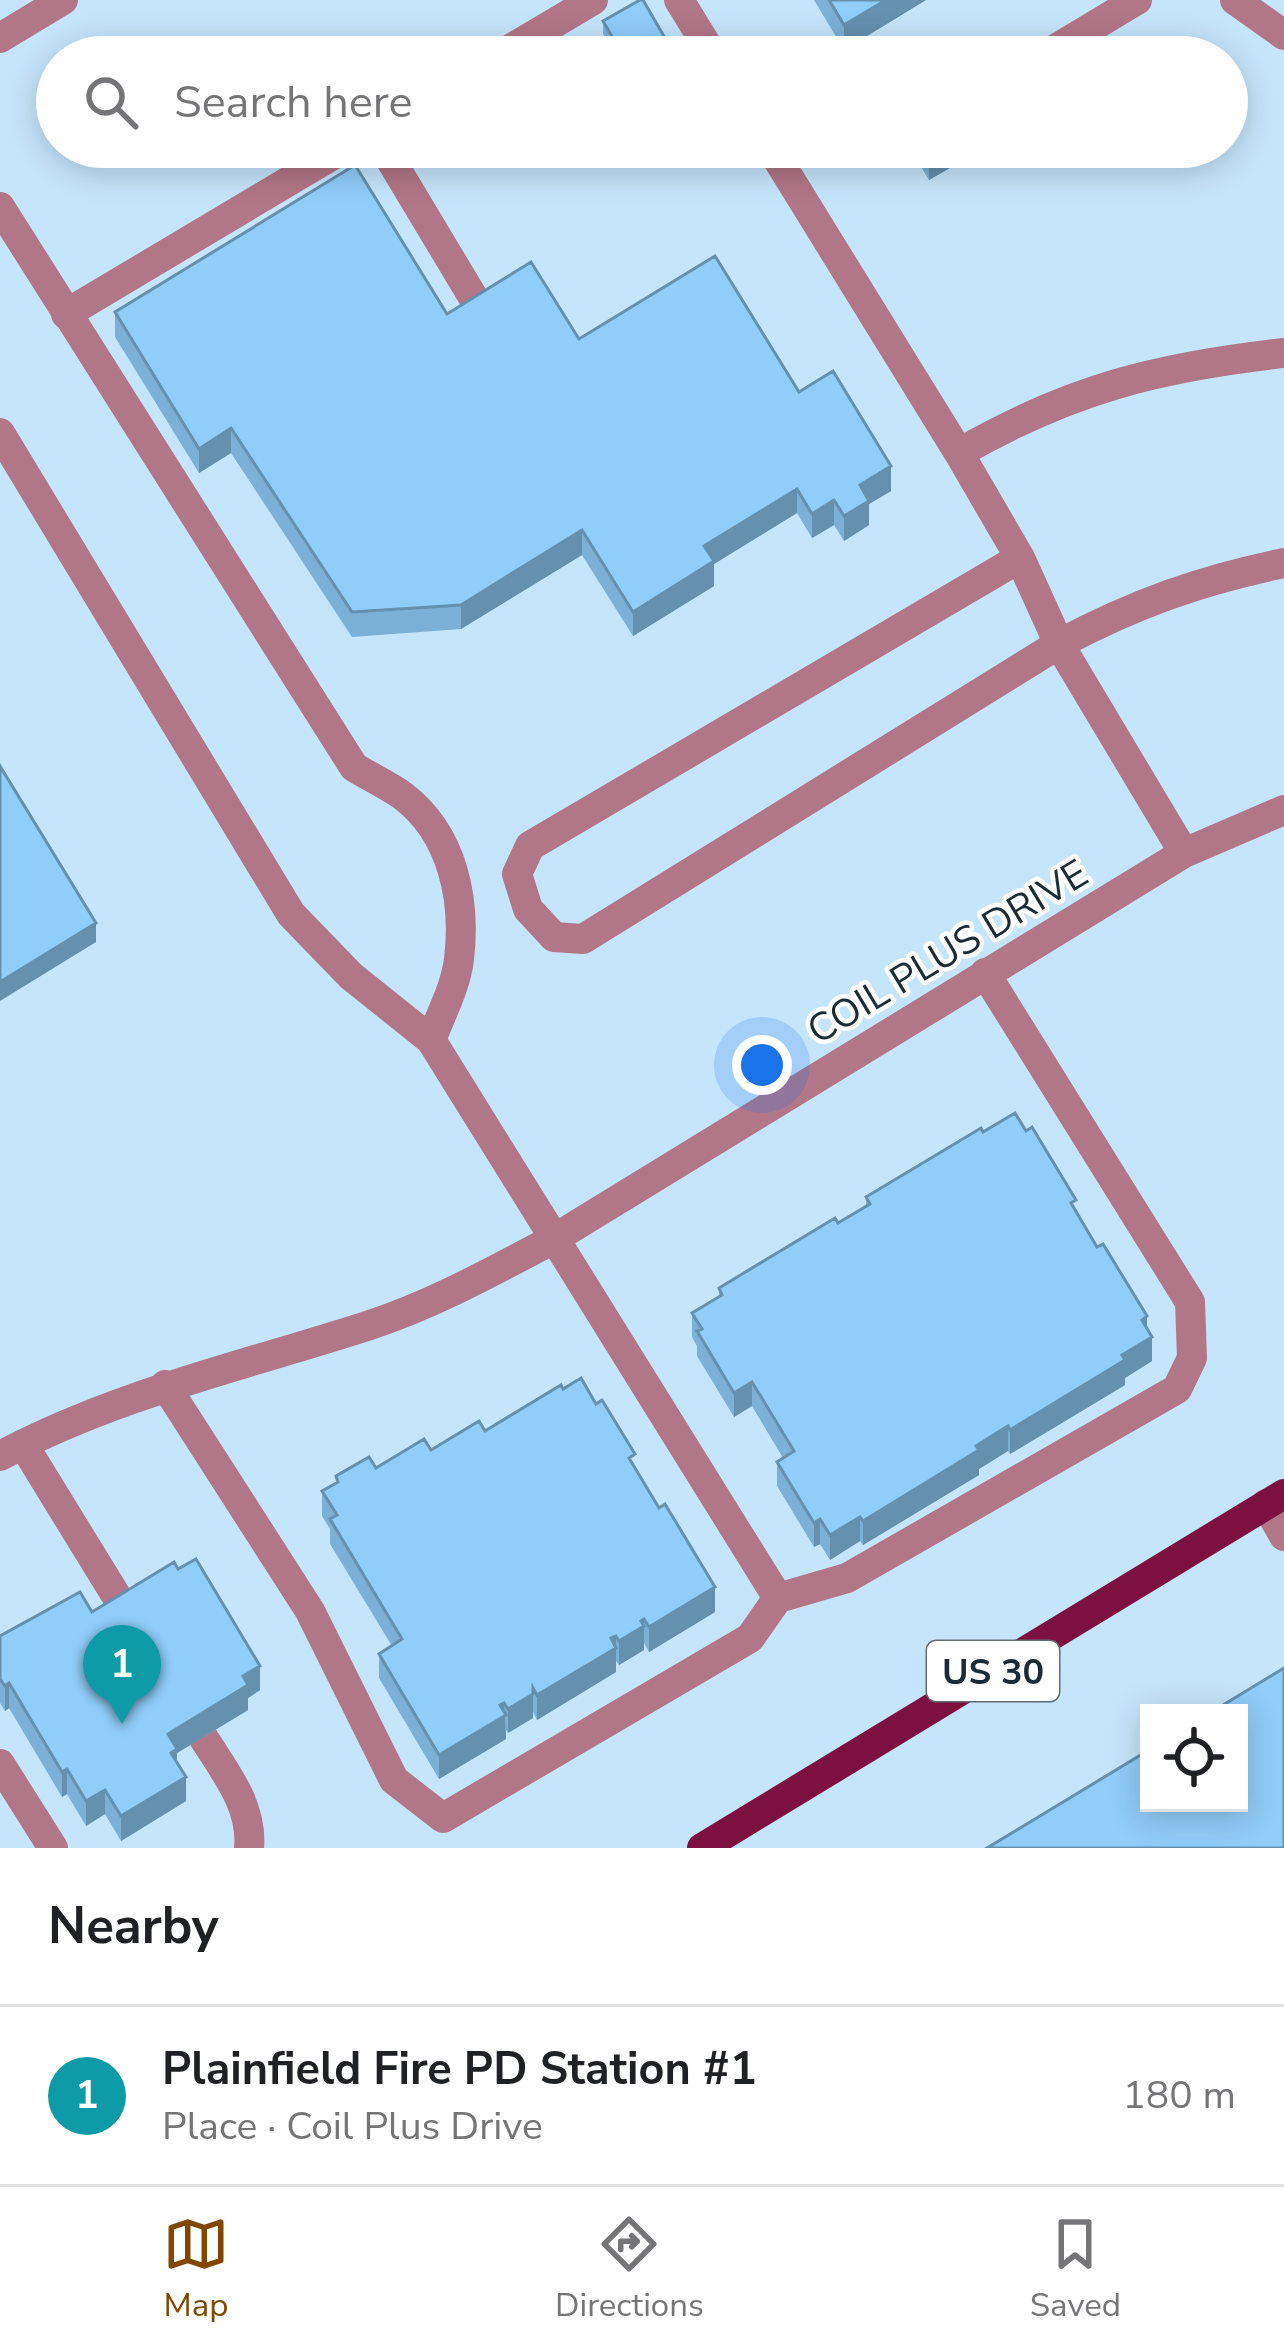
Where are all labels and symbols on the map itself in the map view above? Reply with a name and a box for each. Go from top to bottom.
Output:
street label: COIL PLUS DRIVE [798,848,1098,1057]
your location [732,1035,792,1095]
pin: 1 [83,1625,161,1724]
road number: US 30 [927,1641,1059,1701]

